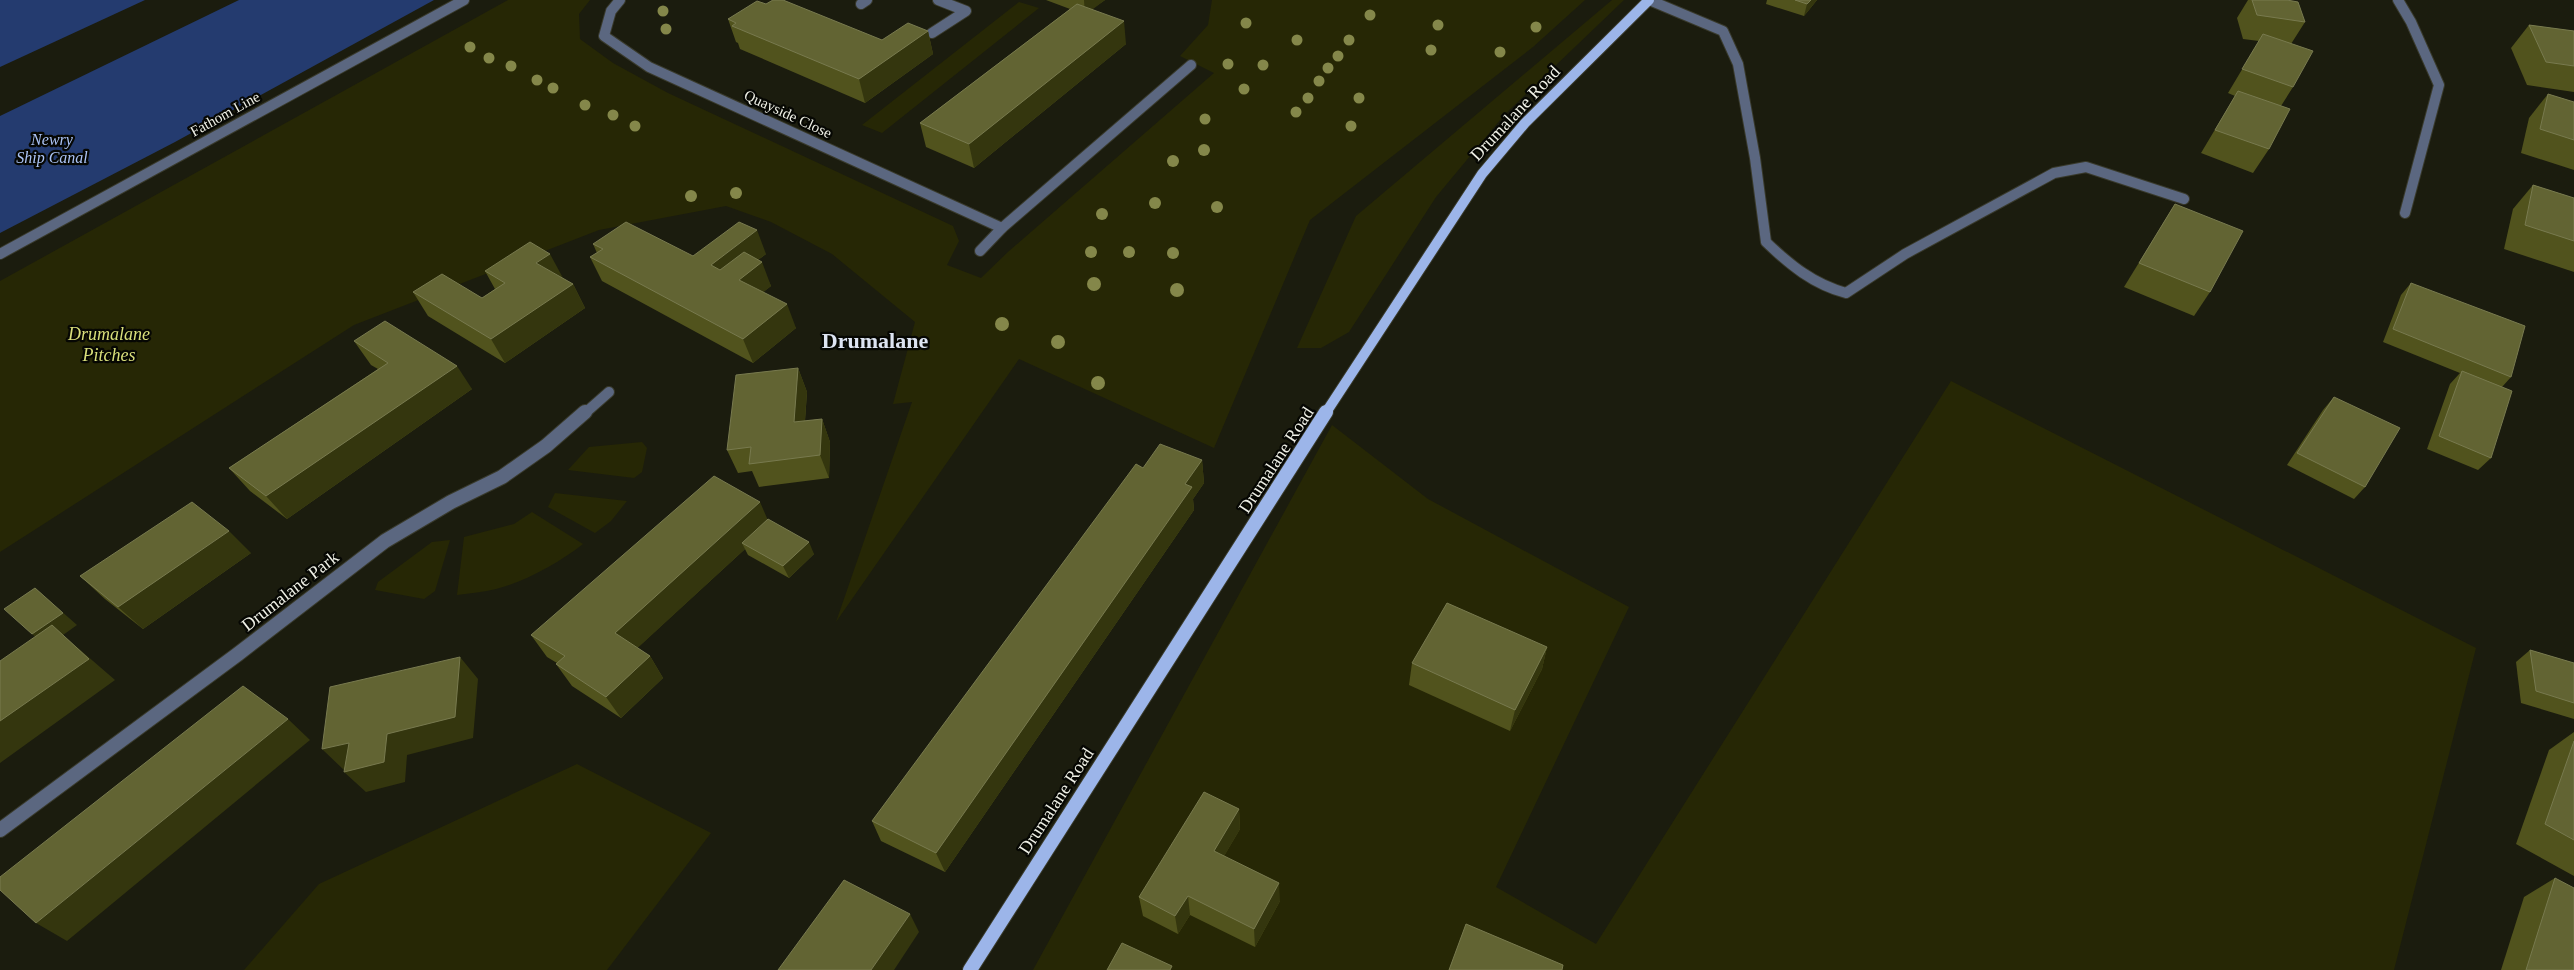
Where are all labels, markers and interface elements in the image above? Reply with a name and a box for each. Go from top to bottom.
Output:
street label: Drumalane Road [1466,61,1564,165]
street label: Quayside Close [742,87,835,141]
street label: Fathom Line [187,88,263,140]
water label: Newry Ship Canal [16,131,88,167]
park label: Drumalane Pitches [67,324,150,365]
district label: Drumalane [822,328,928,353]
street label: Drumalane Road [1234,403,1318,517]
street label: Drumalane Park [238,547,342,635]
street label: Drumalane Road [1014,744,1098,858]

